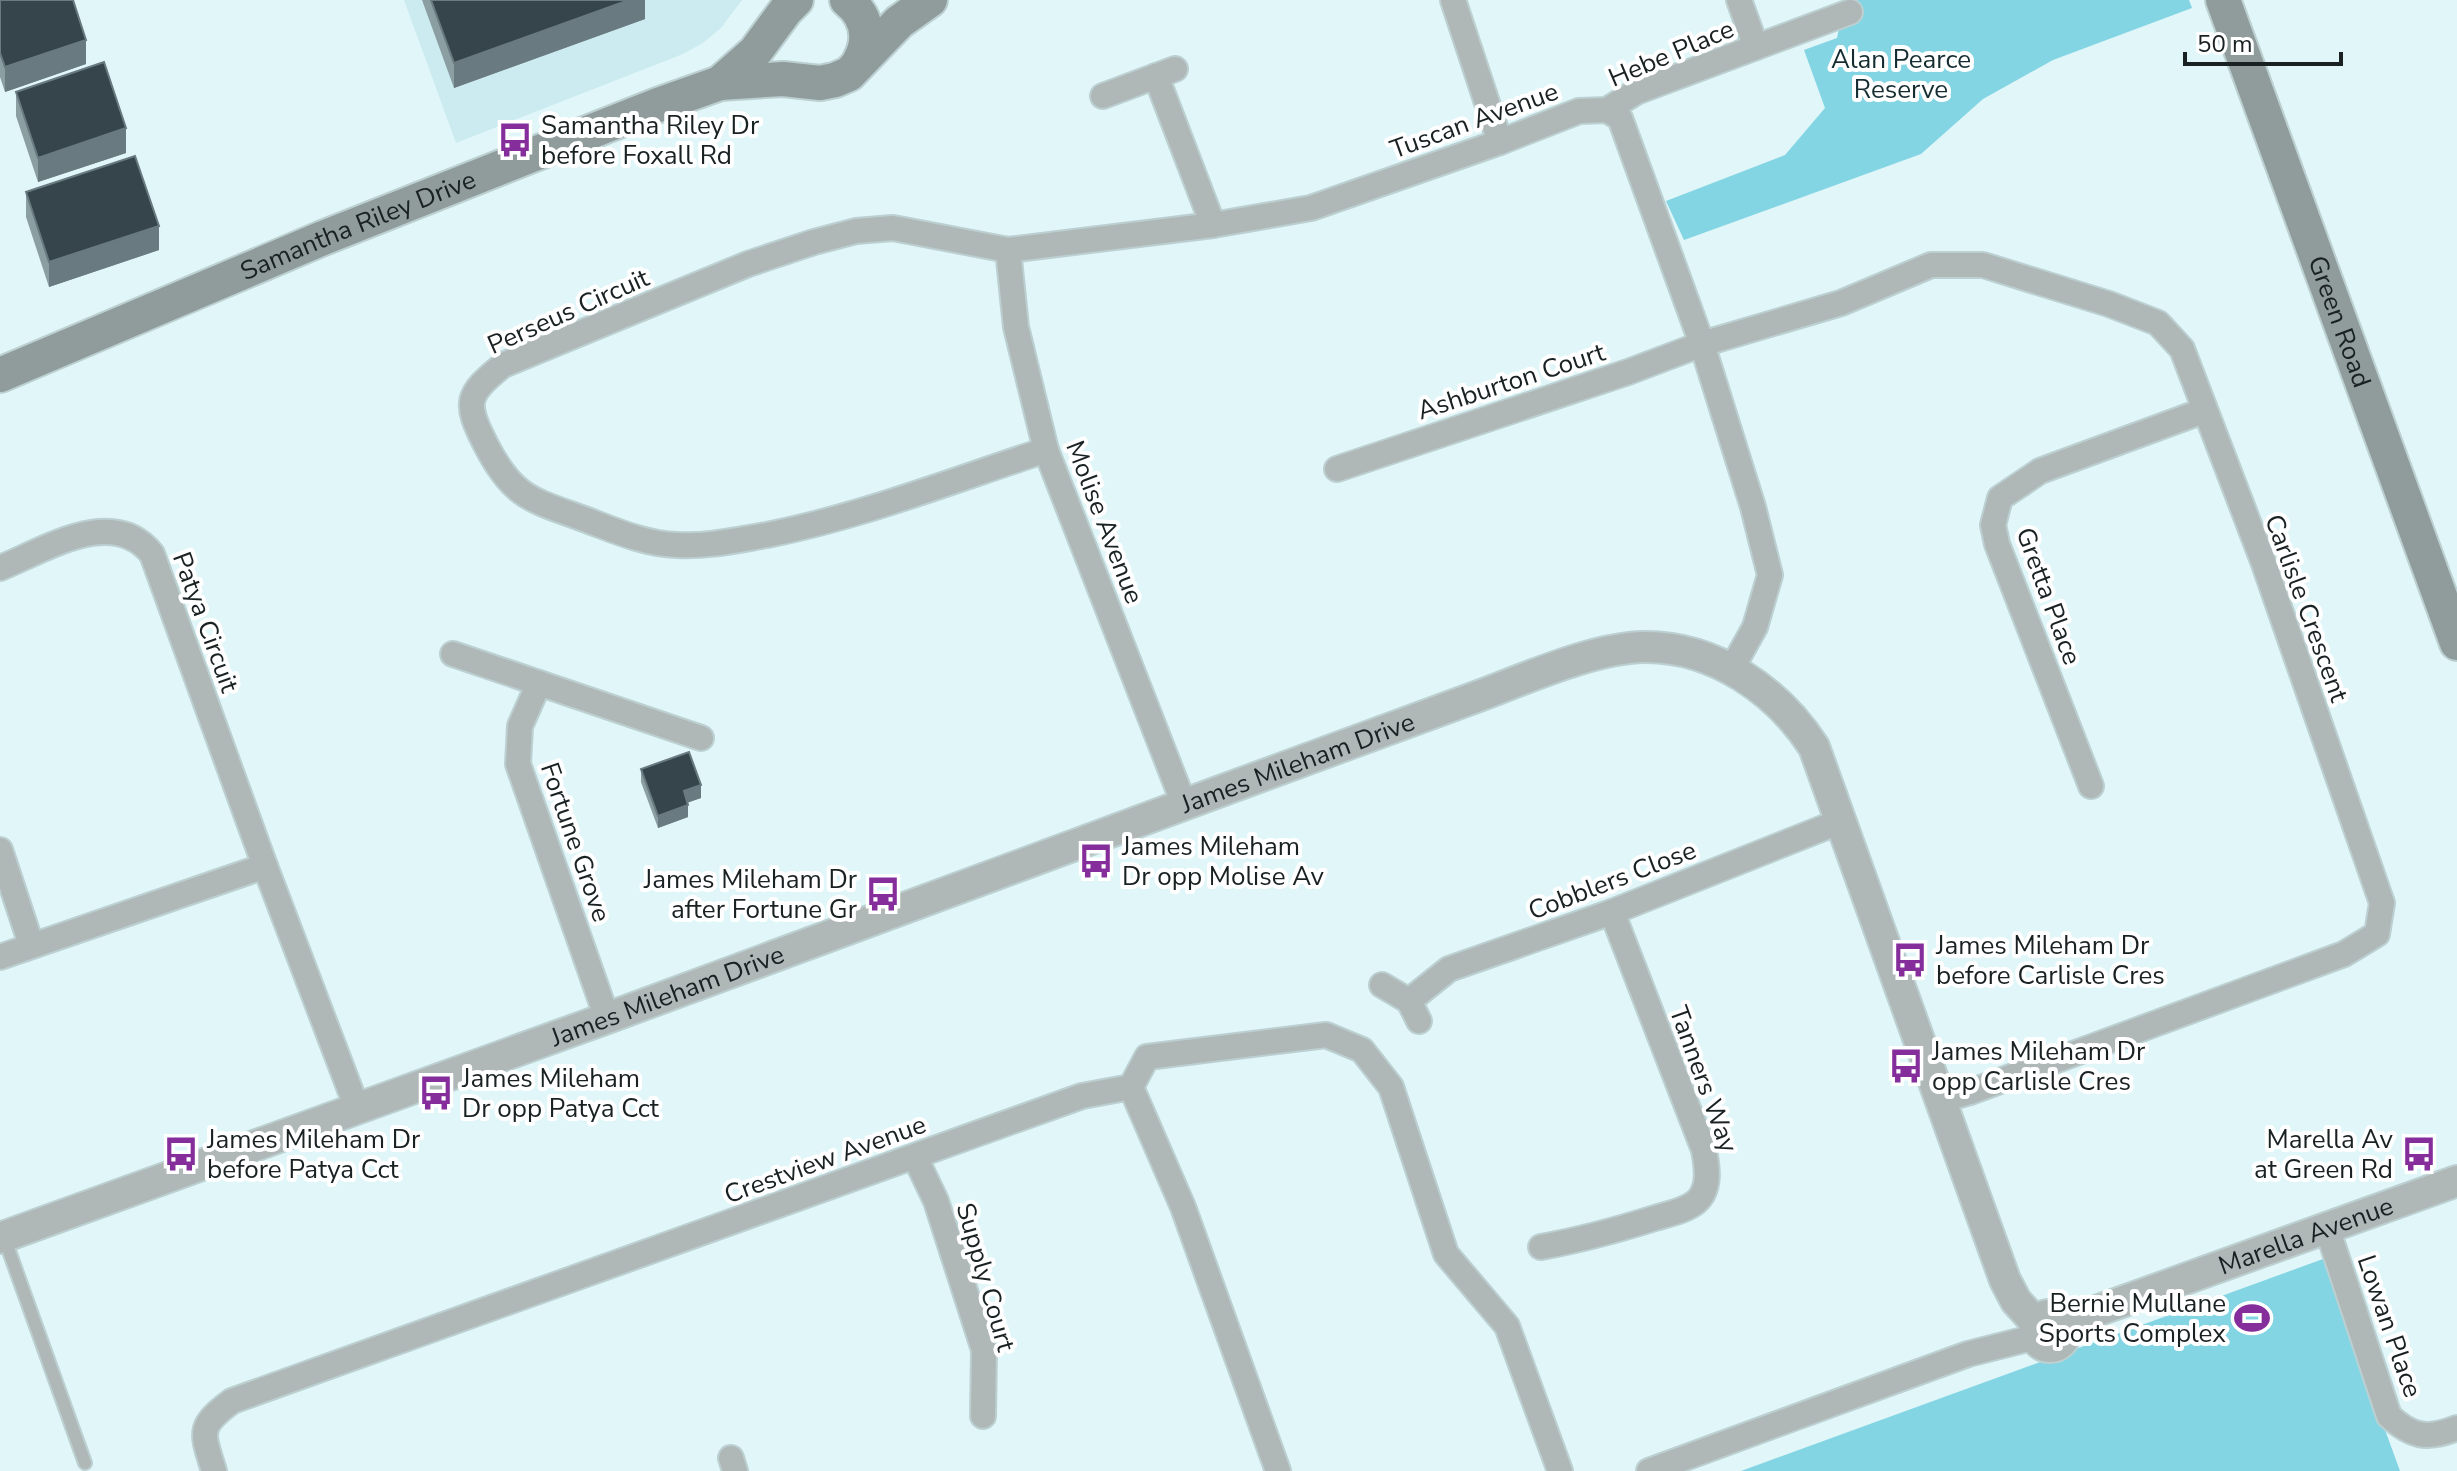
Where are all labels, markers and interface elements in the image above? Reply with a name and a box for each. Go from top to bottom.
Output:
street label: Hebe Place [1603,11,1739,96]
scale bar [2185,16,2341,66]
text: 50 m [2197,28,2253,60]
park label: Alan Pearce Reserve [1831,42,1971,107]
street label: Tuscan Avenue [1385,74,1563,167]
place label: Samantha Riley Dr before Foxall Rd [541,108,760,173]
bus stop icon: Samantha Riley Dr before Foxall Rd [496,121,534,159]
street label: Samantha Riley Drive [235,162,481,289]
street label: Green Road [2299,251,2379,392]
street label: Perseus Circuit [482,260,655,363]
street label: Ashburton Court [1413,334,1610,428]
street label: Molise Avenue [1057,436,1152,609]
street label: Carlisle Crescent [2256,510,2357,708]
street label: Gretta Place [2008,523,2090,670]
street label: Patya Circuit [164,547,247,698]
street label: James Mileham Drive [1175,704,1420,822]
street label: Fortune Grove [532,758,619,927]
place label: James Mileham Dr opp Molise Av [1121,829,1324,894]
street label: Cobblers Close [1523,832,1701,929]
bus stop icon: James Mileham Dr opp Molise Av [1077,842,1115,880]
place label: James Mileham Dr after Fortune Gr [643,862,858,927]
bus stop icon: James Mileham Dr after Fortune Gr [864,875,902,913]
place label: James Mileham Dr before Carlisle Cres [1935,928,2165,993]
street label: James Mileham Drive [545,937,789,1056]
bus stop icon: James Mileham Dr before Carlisle Cres [1891,941,1929,979]
street label: Tanners Way [1661,1001,1746,1158]
place label: James Mileham Dr opp Carlisle Cres [1931,1034,2146,1099]
bus stop icon: James Mileham Dr opp Carlisle Cres [1887,1047,1925,1085]
place label: James Mileham Dr opp Patya Cct [461,1061,660,1126]
bus stop icon: James Mileham Dr opp Patya Cct [417,1074,455,1112]
street label: Crestview Avenue [719,1107,931,1212]
place label: James Mileham Dr before Patya Cct [206,1122,421,1187]
place label: Marella Av at Green Rd [2254,1122,2394,1187]
bus stop icon: James Mileham Dr before Patya Cct [162,1135,200,1173]
bus stop icon: Marella Av at Green Rd [2400,1135,2438,1173]
street label: Marella Avenue [2214,1188,2398,1284]
street label: Supply Court [948,1199,1024,1356]
street label: Lowan Place [2349,1250,2430,1402]
place label: Bernie Mullane Sports Complex [2039,1286,2226,1351]
sports icon: Bernie Mullane Sports Complex [2233,1299,2271,1337]

